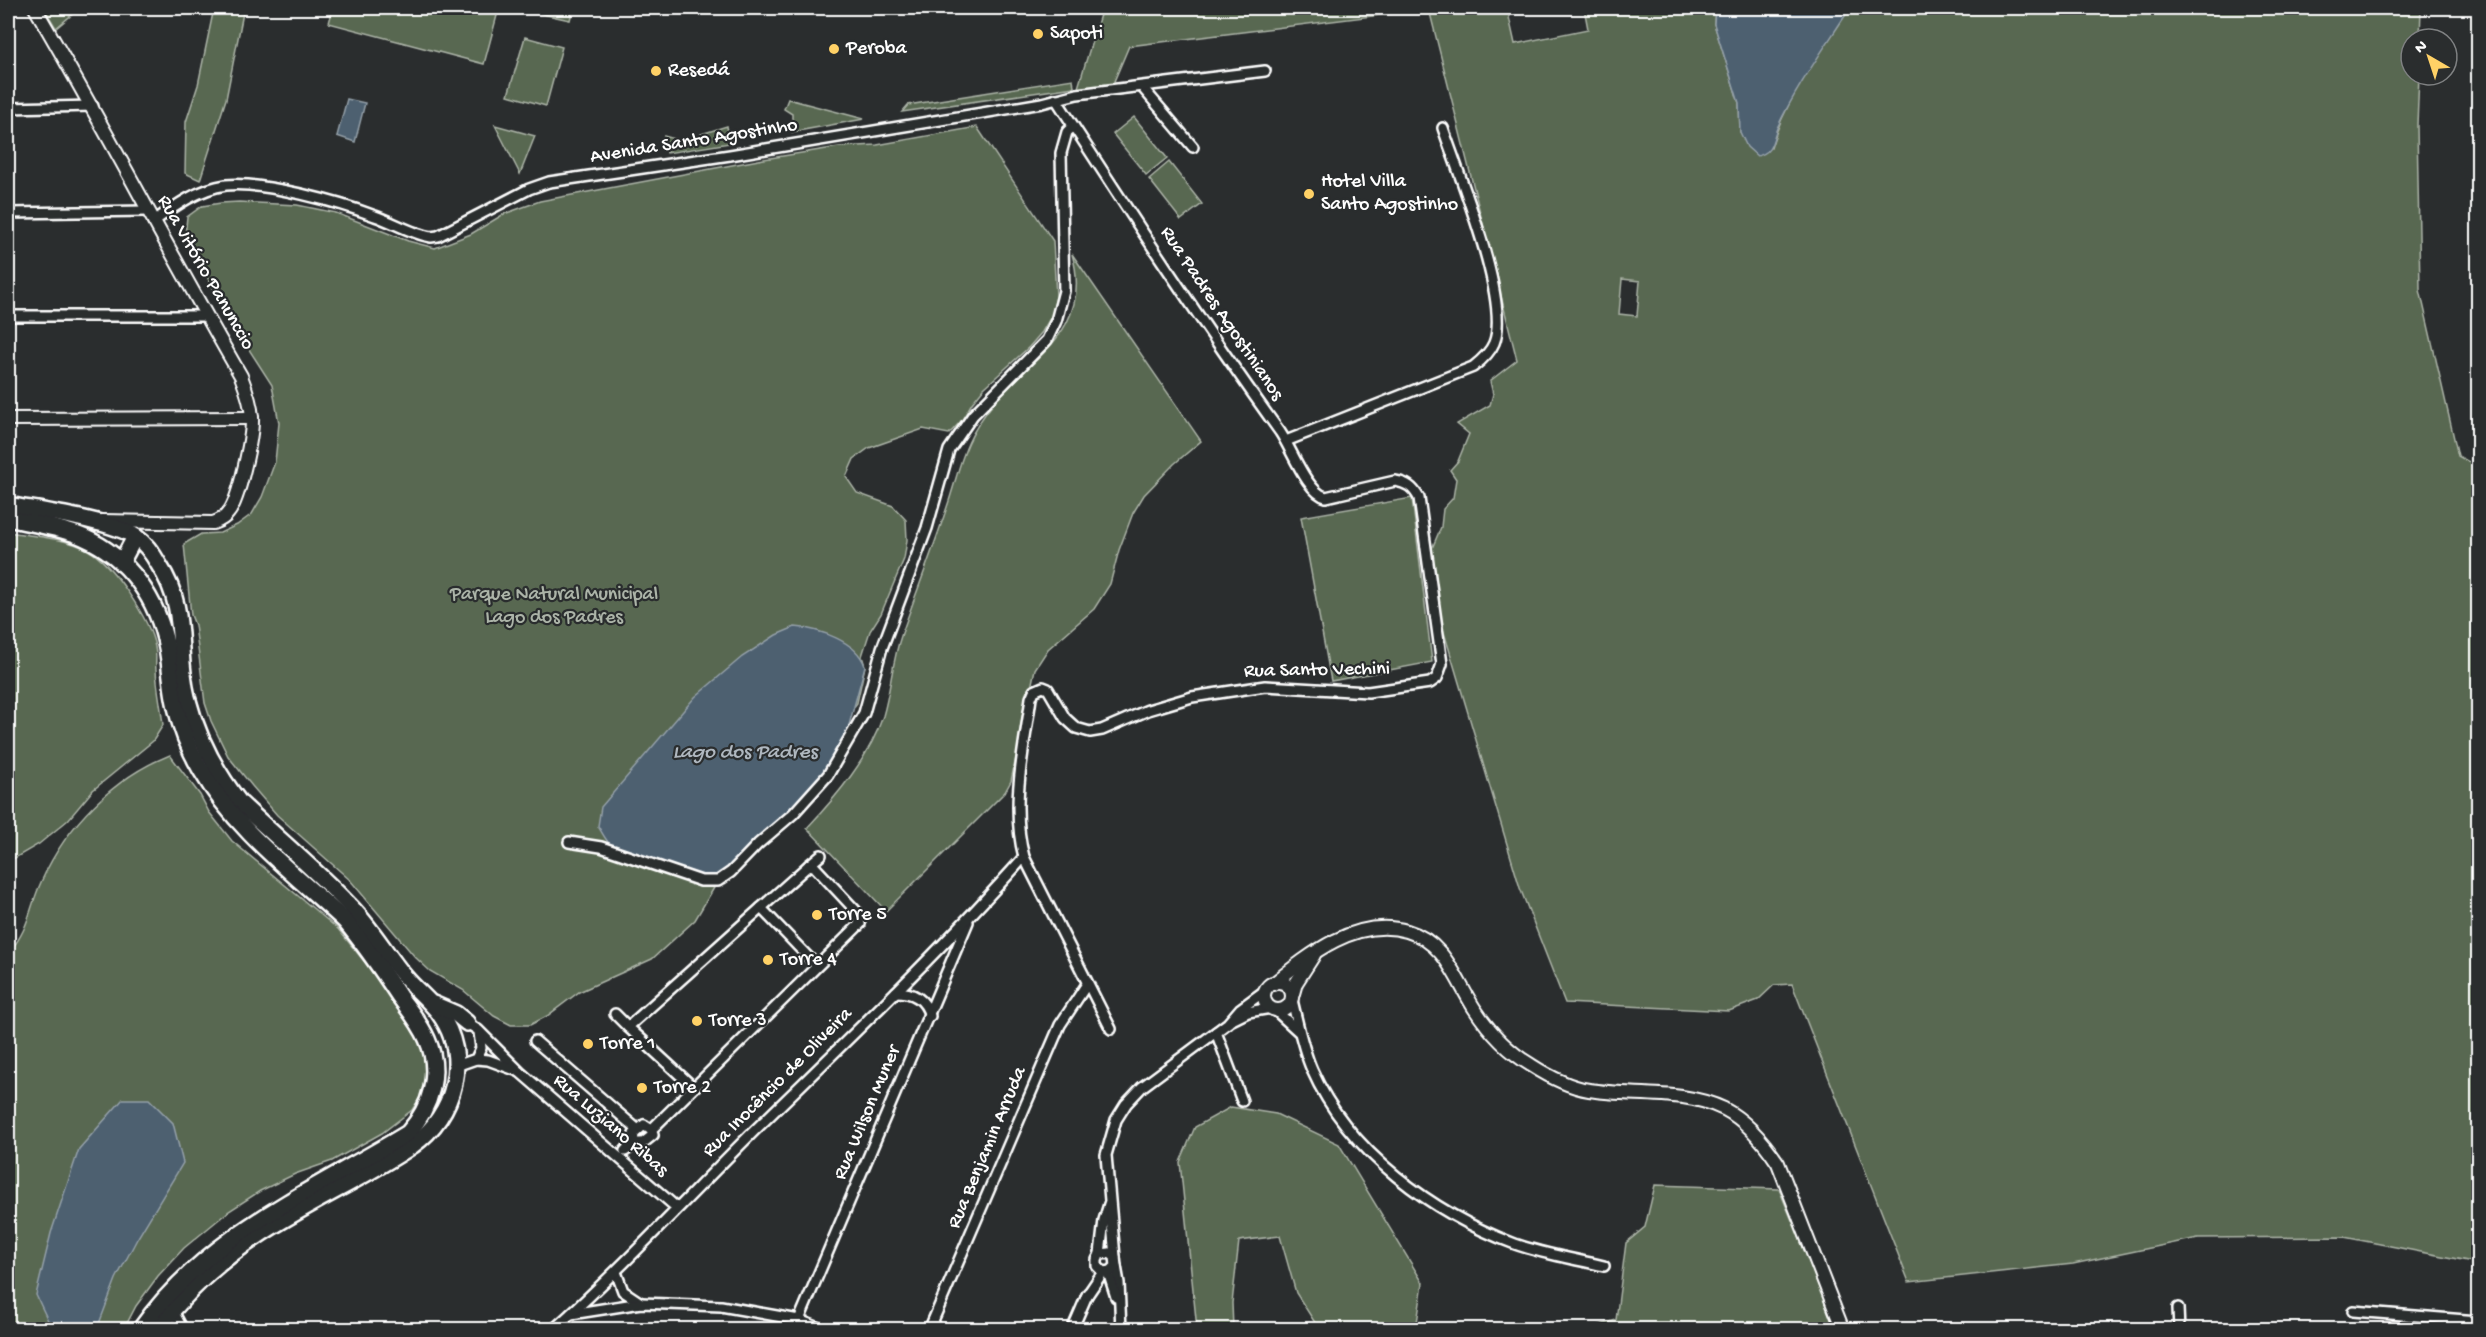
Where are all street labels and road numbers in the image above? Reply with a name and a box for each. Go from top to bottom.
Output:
street label: Avenida Santo Agostinho [589,114,799,170]
street label: Rua Vitório Panunccio [151,191,259,355]
street label: Rua Padres Agostinianos [1154,223,1288,406]
street label: Rua Santo Vechini [1244,658,1390,684]
street label: Rua Inocêncio de Oliveira [698,1003,858,1163]
street label: Rua Wilson Muner [829,1041,907,1184]
street label: Rua Benjamin Arruda [943,1063,1033,1232]
street label: Rua Luziano Ribas [548,1070,673,1183]

